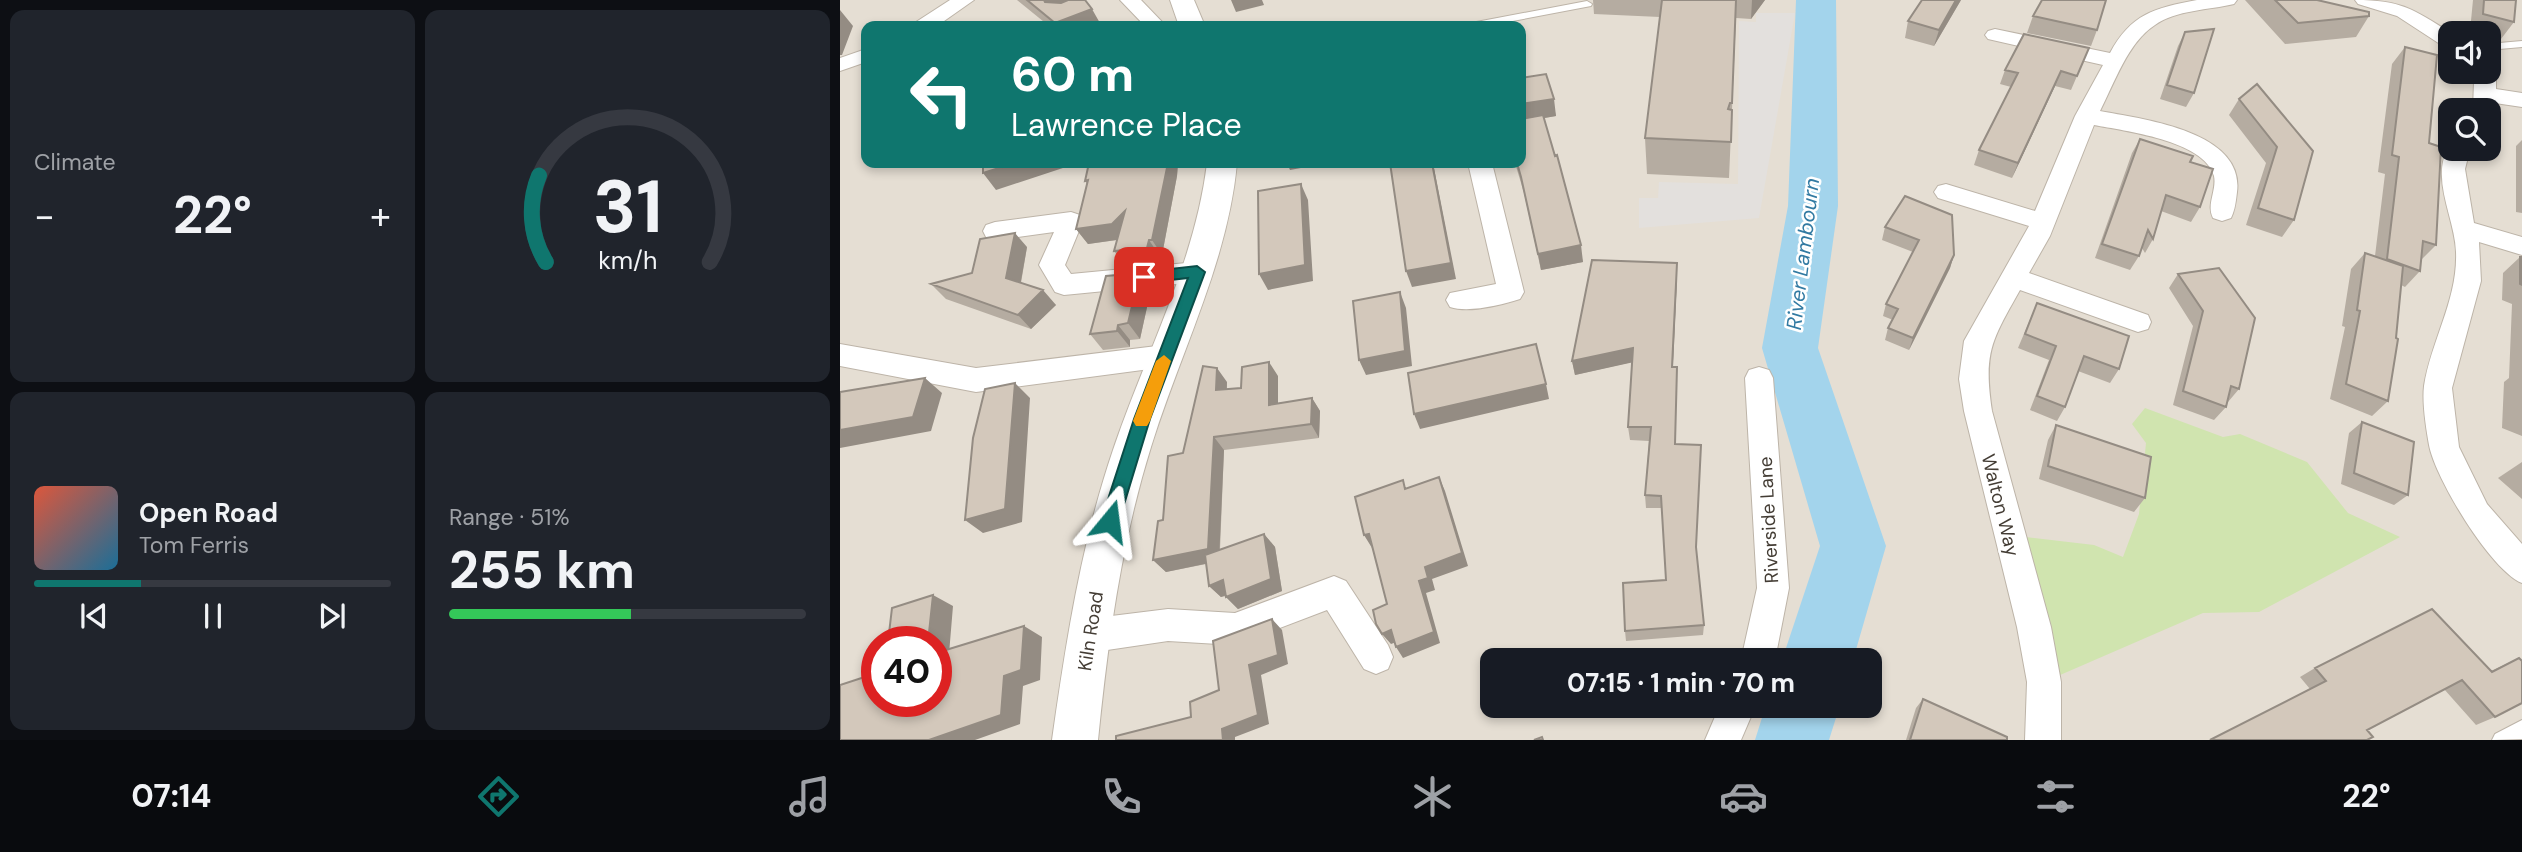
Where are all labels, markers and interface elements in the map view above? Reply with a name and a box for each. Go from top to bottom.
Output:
map controls [2438,21,2501,161]
button: sound [2438,21,2501,84]
text: 60 m [1011,42,1134,106]
icon: left [896,49,987,140]
button: search [2438,98,2501,161]
text: Lawrence Place [1011,104,1242,146]
text: Climate [34,147,116,177]
text: 31 [593,160,662,255]
water label: River Lambourn [1780,176,1826,332]
text: 22° [173,181,252,249]
text: − [34,191,55,241]
text: + [370,191,391,241]
text: km/h [598,244,657,277]
pin [1114,247,1174,307]
icon: arrive [1125,258,1163,296]
street label: Walton Way [1976,451,2025,559]
street label: Riverside Lane [1753,456,1784,584]
position arrow [1073,484,1147,558]
text: Open Road [139,496,278,530]
text: Range · 51% [449,502,570,532]
text: Tom Ferris [139,530,249,560]
text: 255 km [449,536,635,604]
street label: Kiln Road [1072,590,1109,673]
icon: previous [75,597,113,635]
icon: pause [194,597,232,635]
icon: next [313,597,351,635]
speed limit sign: 40 [861,626,952,717]
text: 07:15 · 1 min · 70 m [1567,666,1795,700]
icon: directions [474,772,523,821]
icon: music [785,772,834,821]
icon: phone [1097,772,1146,821]
icon: climate [1408,772,1457,821]
icon: car [1719,772,1768,821]
icon: filters [2031,772,2080,821]
text: 07:14 [131,775,211,817]
text: 22° [2342,775,2391,817]

